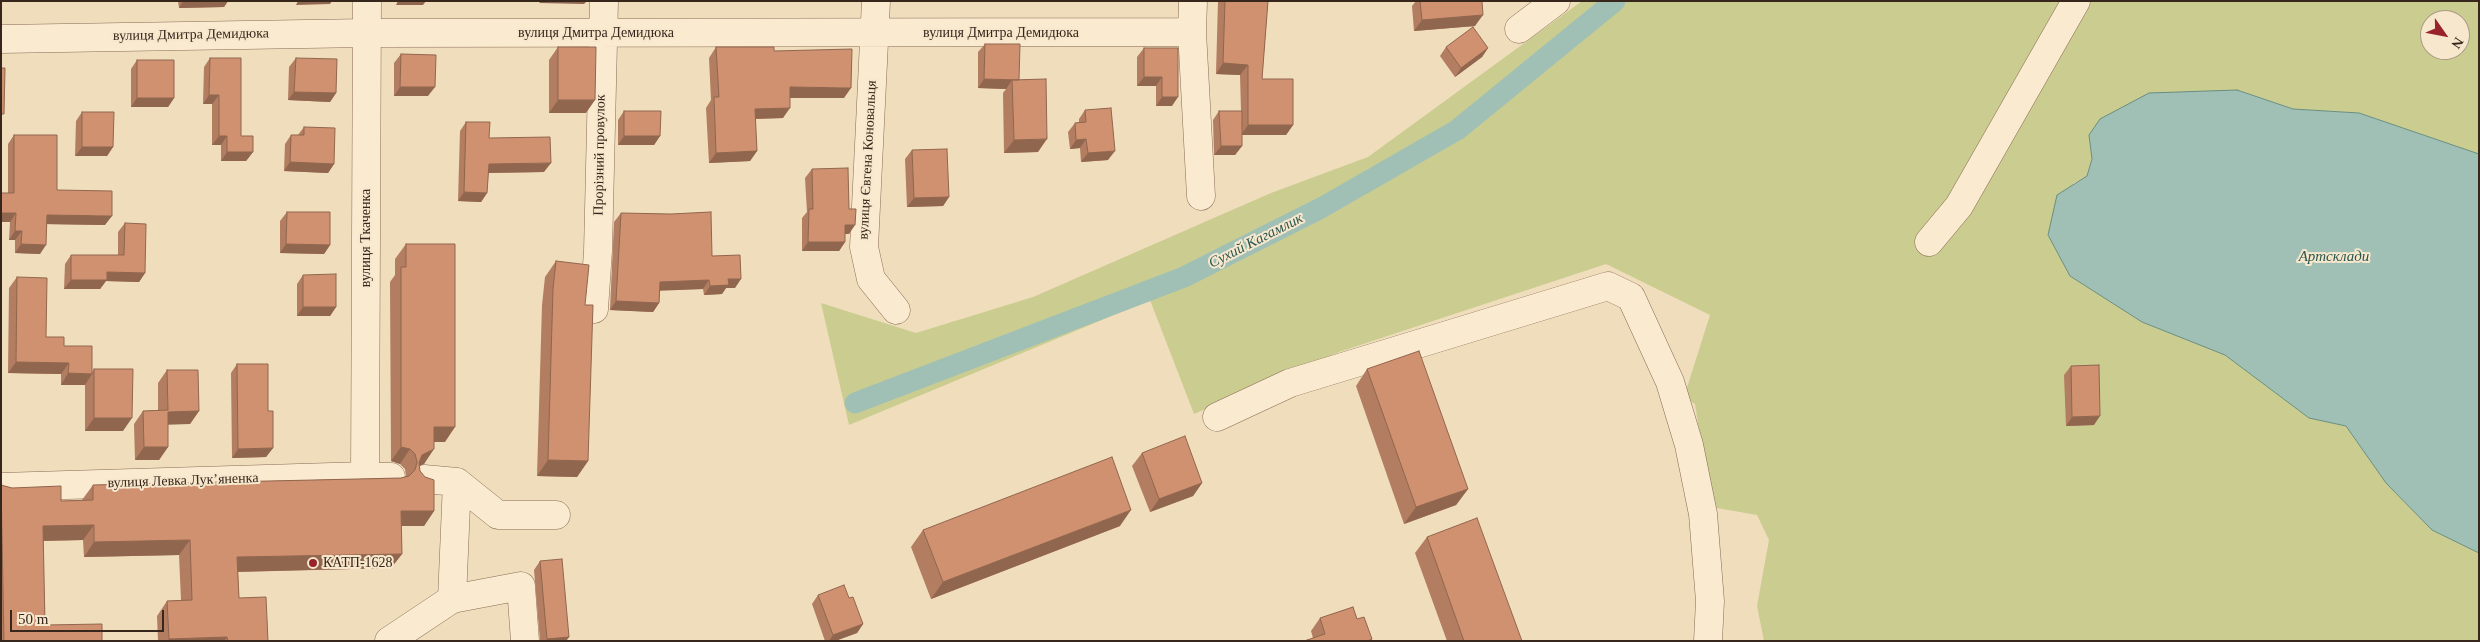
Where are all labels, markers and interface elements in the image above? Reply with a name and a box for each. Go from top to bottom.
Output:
north arrow [2420,10,2470,60]
street label: вулиця Дмитра Демидюка [113,25,269,45]
street label: вулиця Дмитра Демидюка [518,25,674,41]
street label: вулиця Дмитра Демидюка [923,25,1079,41]
text: N [2448,35,2466,51]
street label: вулиця Євгена Коновальця [855,80,881,240]
street label: Прорізний провулок [591,94,609,216]
street label: вулиця Ткаченка [358,189,374,287]
water label: Сухий Кагамлик [1206,210,1306,272]
water label: Артсклади [2299,248,2369,266]
street label: вулиця Левка Лукʼяненка [107,470,259,492]
place label: КАТП-1628 [323,555,393,571]
marker: КАТП-1628 [307,557,319,569]
scale bar [12,600,166,632]
text: 50 m [18,611,48,627]

